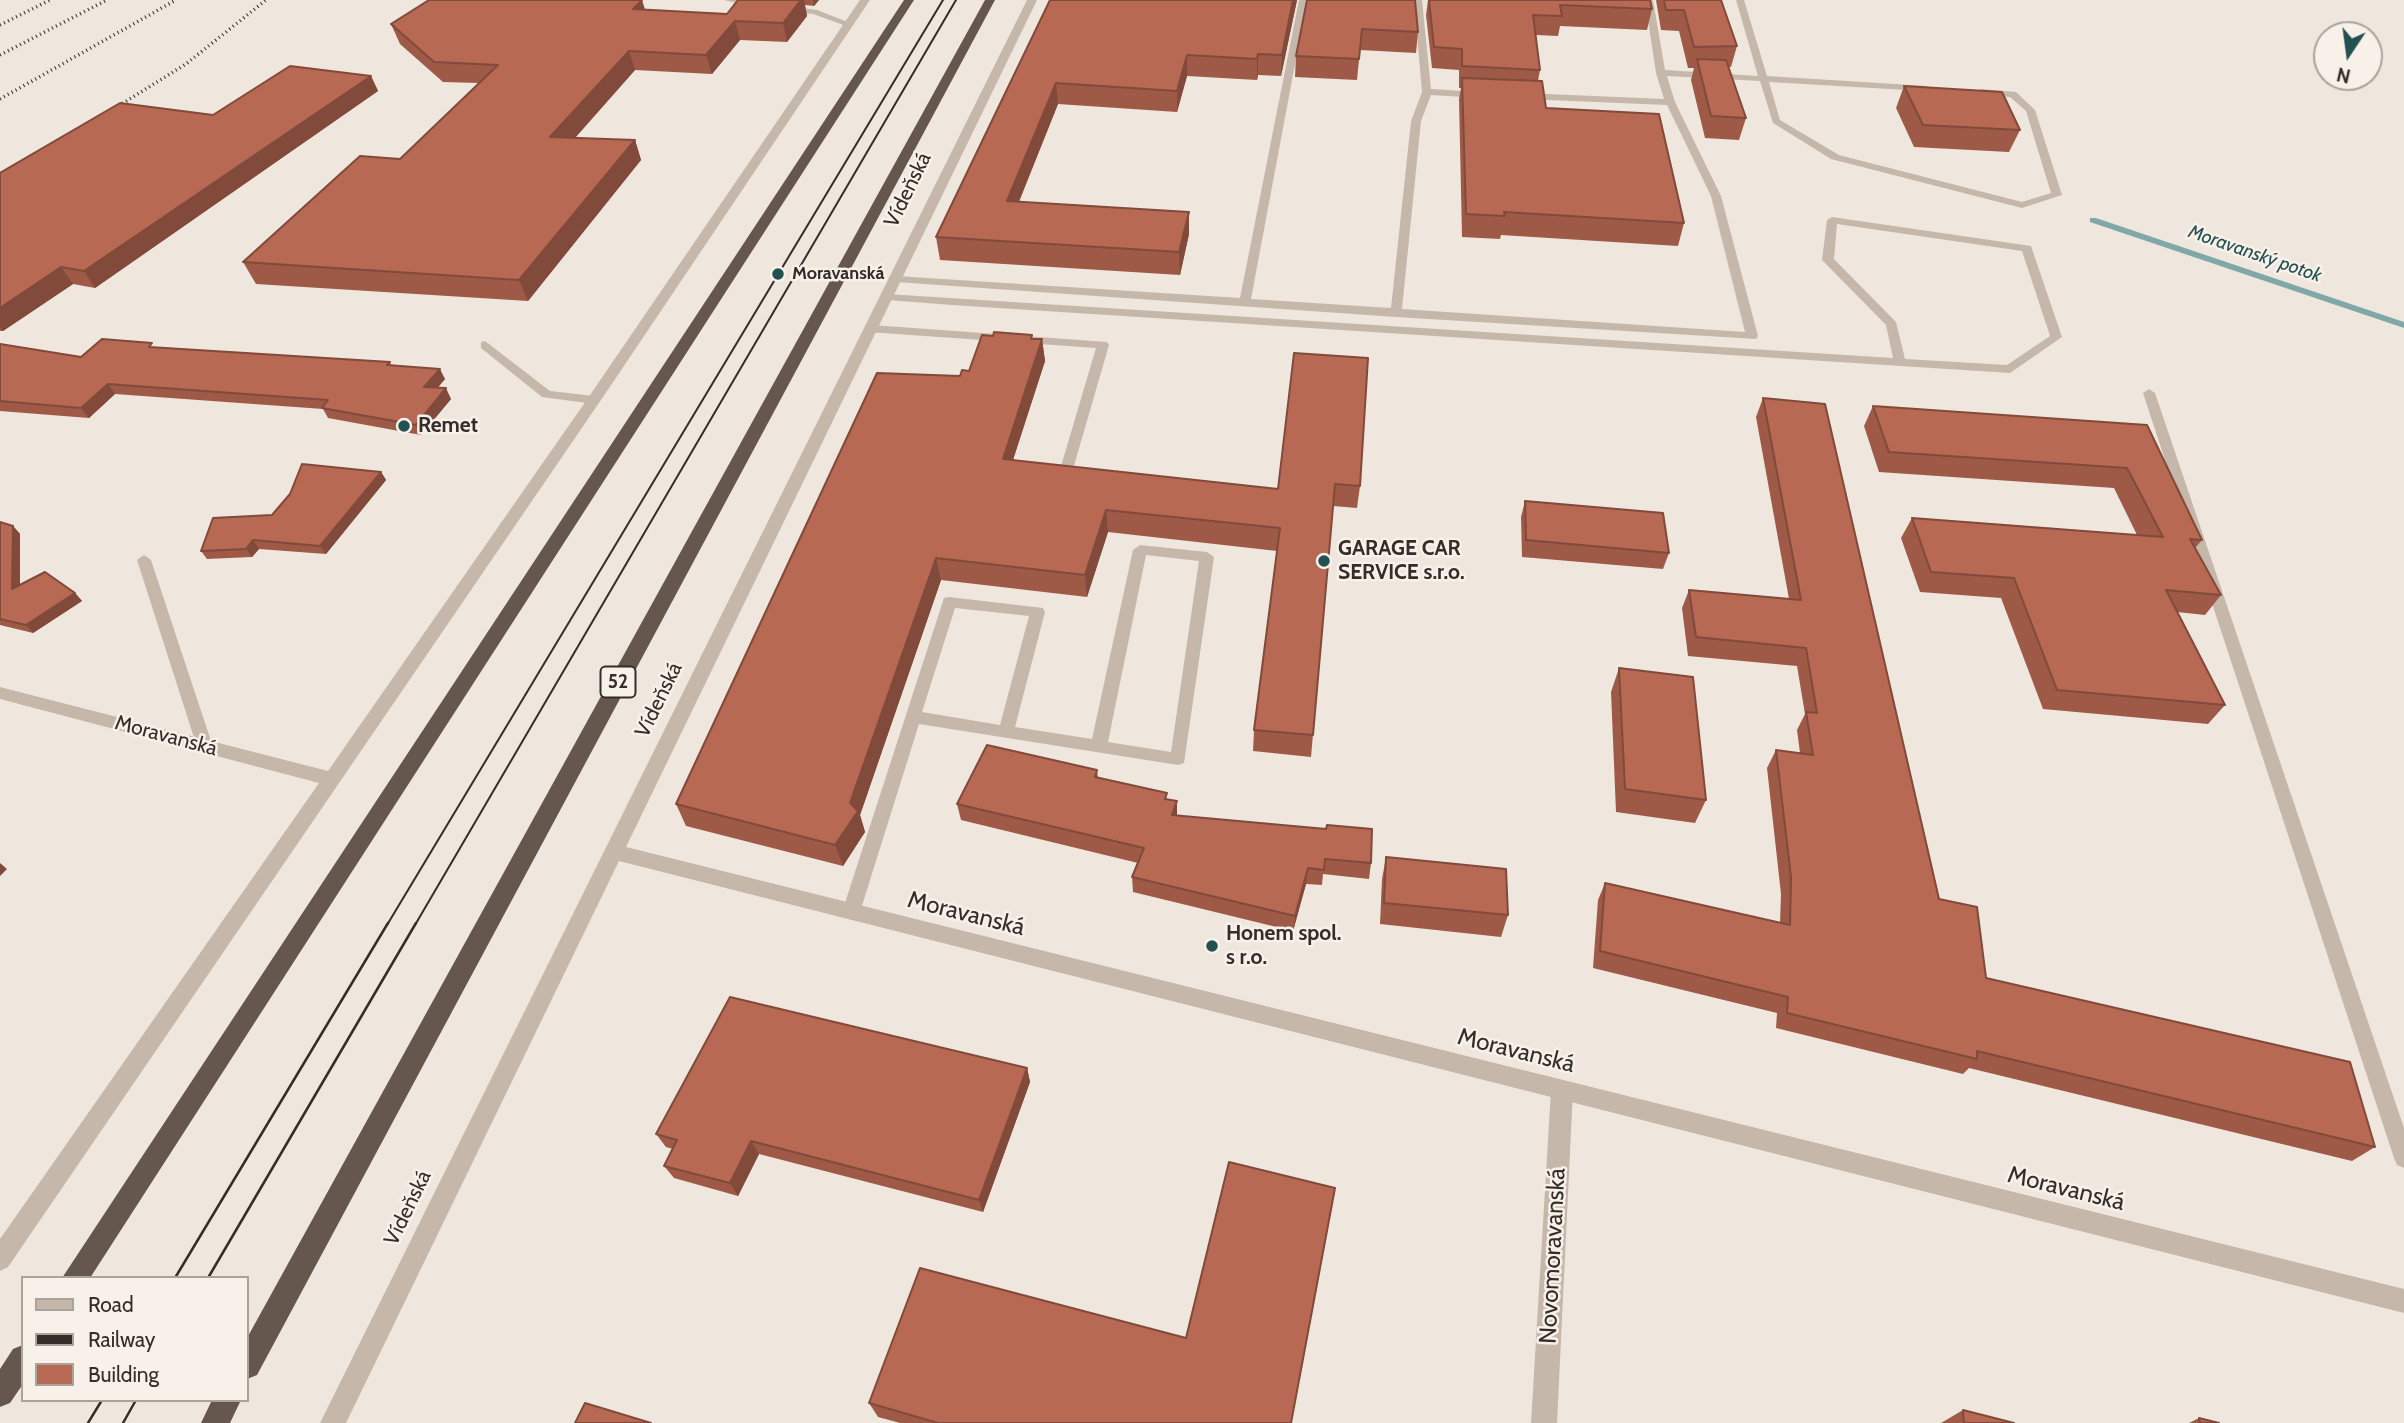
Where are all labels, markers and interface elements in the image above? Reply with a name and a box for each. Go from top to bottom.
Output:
north arrow [2313,21,2383,91]
text: N [2334,62,2353,88]
street label: Vídeňská [879,148,937,232]
water label: Moravanský potok [2185,221,2325,287]
place label: Moravanská [792,263,884,285]
marker: Moravanská [770,266,786,282]
place label: Remet [418,413,478,439]
marker: Remet [396,418,412,434]
place label: GARAGE CAR SERVICE s.r.o. [1338,536,1465,586]
marker: GARAGE CAR SERVICE s.r.o. [1316,553,1332,569]
street label: Vídeňská [630,658,688,742]
road number: 52 [600,666,636,698]
street label: Moravanská [112,710,220,762]
street label: Moravanská [904,886,1028,942]
place label: Honem spol. s r.o. [1226,921,1341,971]
marker: Honem spol. s r.o. [1204,938,1220,954]
street label: Moravanská [1454,1023,1578,1079]
street label: Moravanská [2004,1161,2128,1217]
street label: Vídeňská [379,1166,437,1250]
street label: Novomoravanská [1534,1167,1572,1345]
legend [21,1276,248,1402]
text: Road [88,1292,134,1317]
text: Railway [88,1327,155,1352]
text: Building [88,1362,159,1387]

